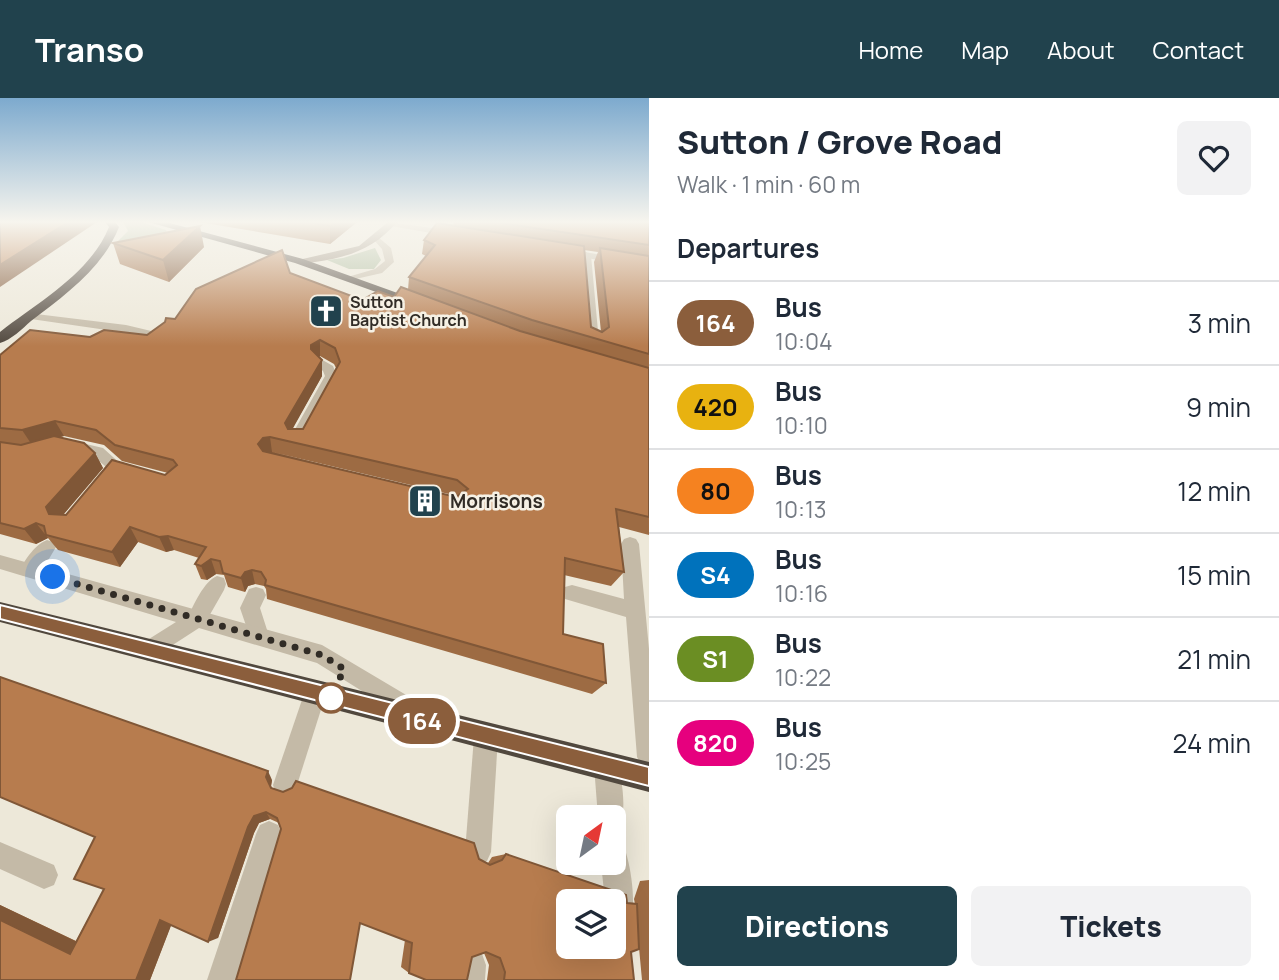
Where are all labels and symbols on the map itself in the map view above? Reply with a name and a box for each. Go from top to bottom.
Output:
place label: Sutton Baptist Church [350,291,467,331]
church icon: Sutton Baptist Church [307,292,345,330]
building icon: Morrisons [406,482,444,520]
place label: Morrisons [450,488,543,514]
your location [35,559,70,594]
unlabelled marker [316,683,346,713]
line badge: 164 [382,698,462,744]
north arrow [556,805,626,875]

